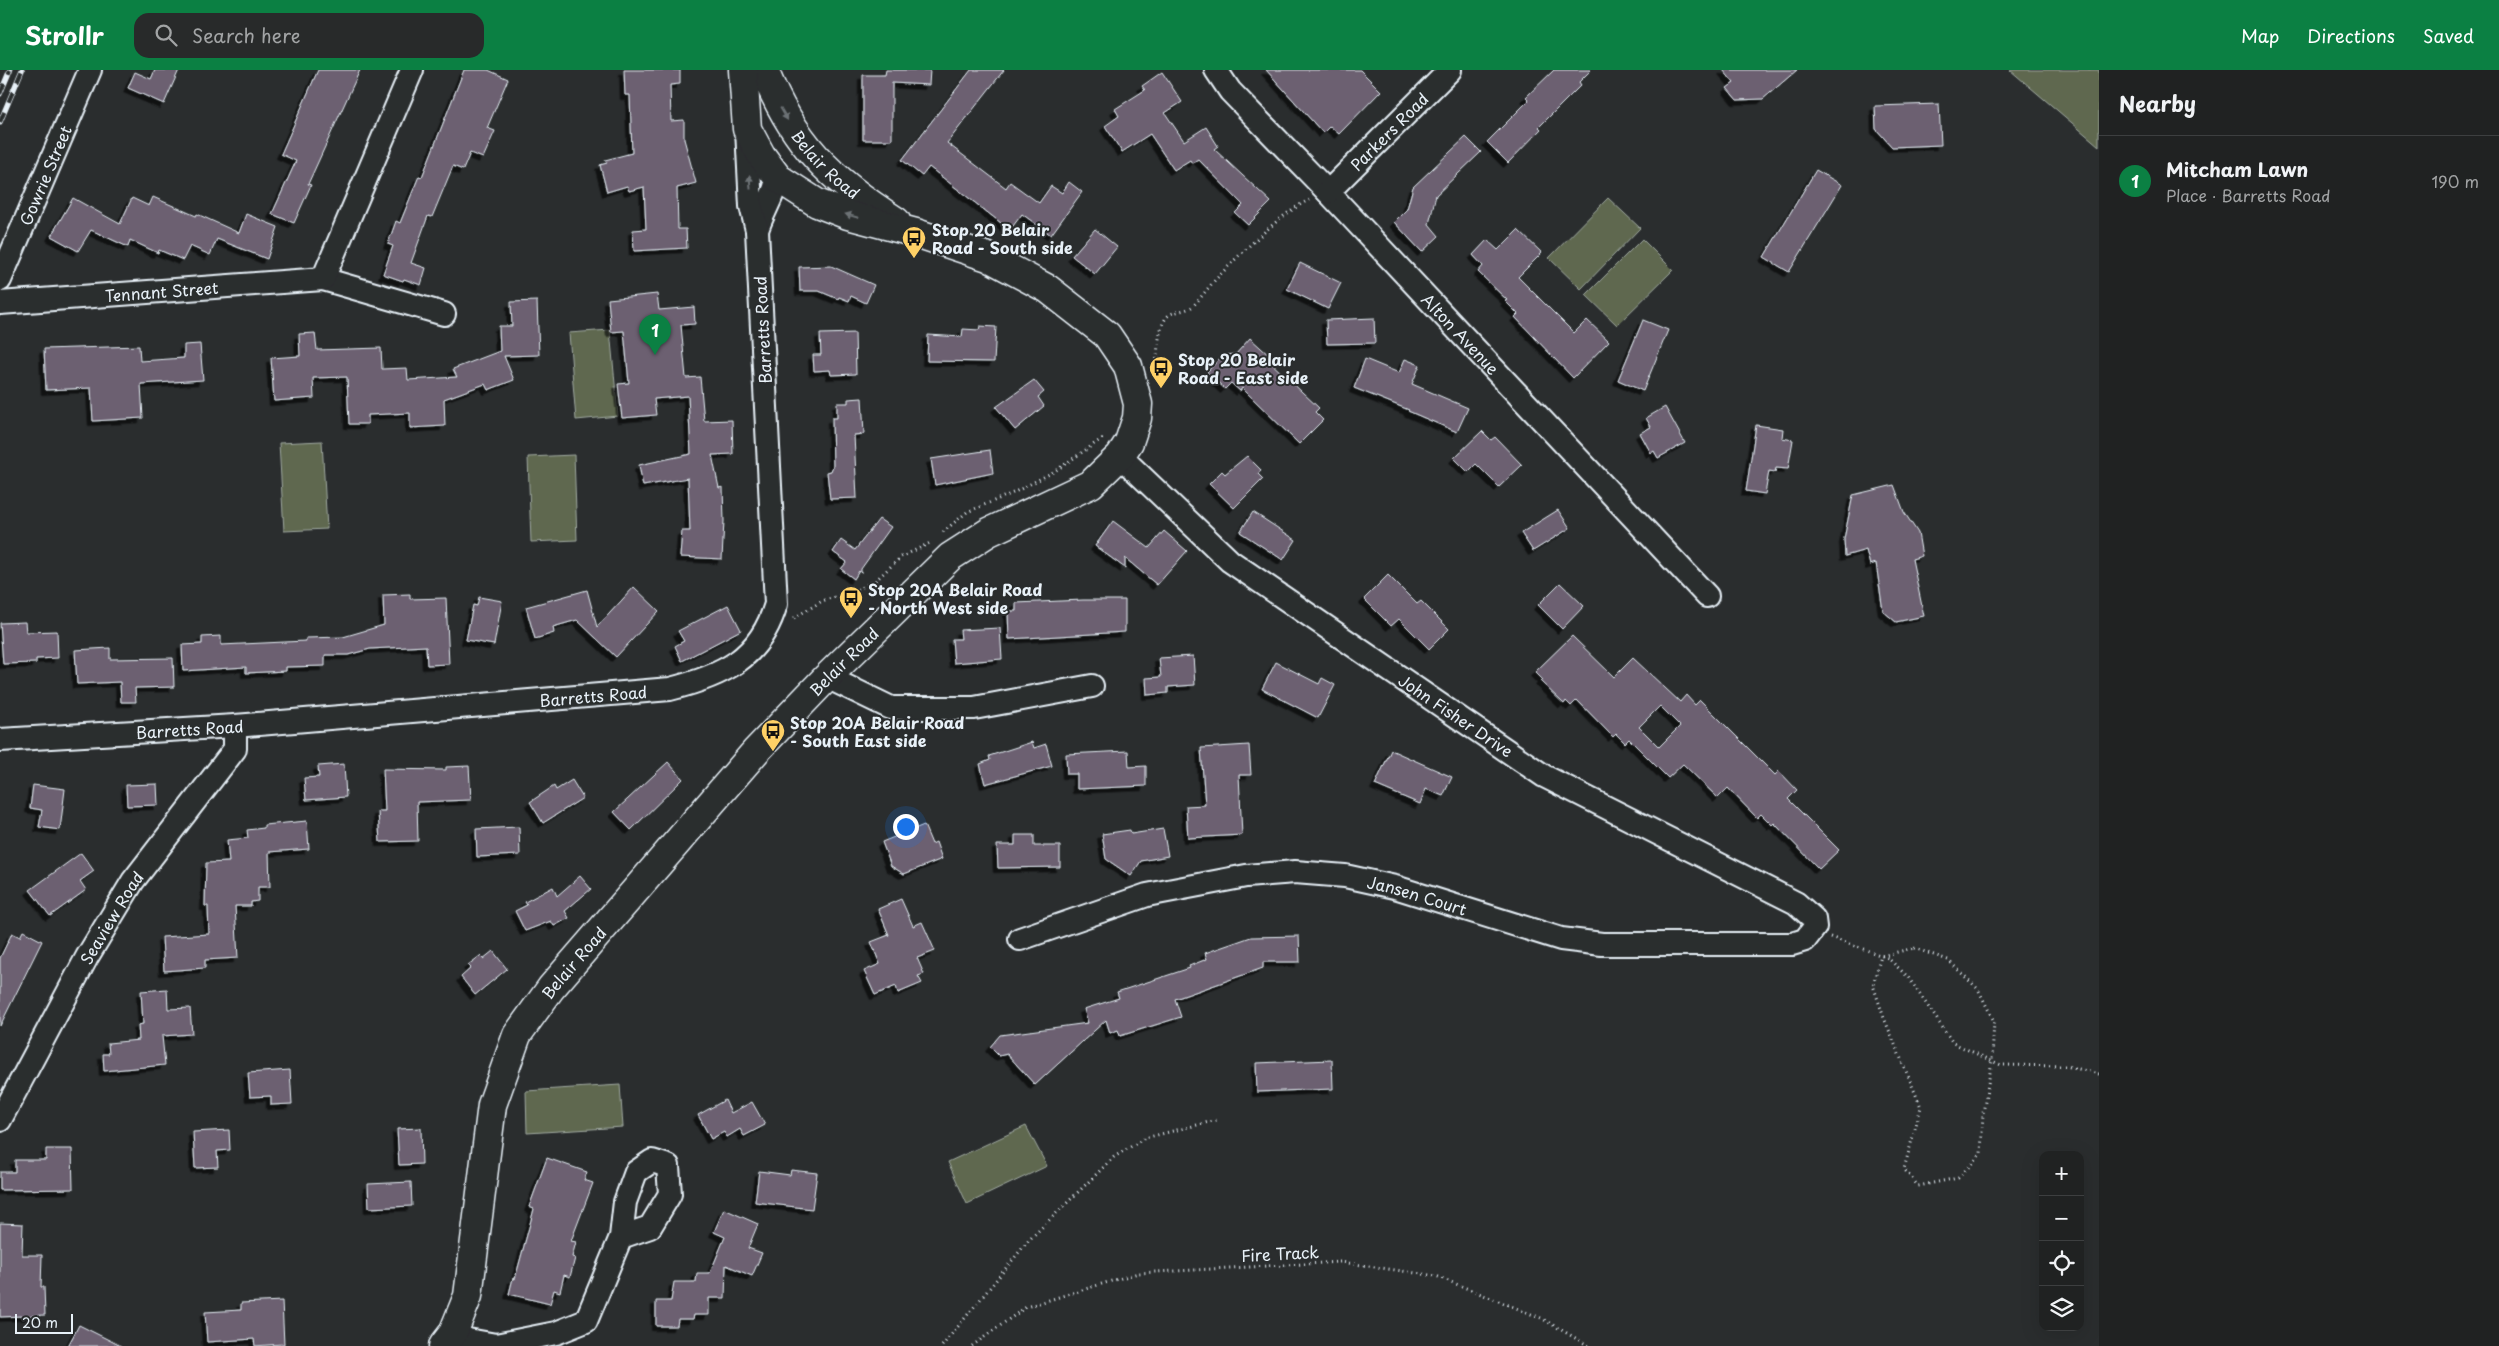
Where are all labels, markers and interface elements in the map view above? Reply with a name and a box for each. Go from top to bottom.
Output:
search box [134,13,484,58]
text: Strollr [25,17,104,53]
icon: search [152,21,180,49]
text: Search here [192,21,301,49]
text: Map [2241,22,2279,49]
text: Directions [2307,22,2395,49]
text: Saved [2423,22,2474,49]
street label: Parkers Road [1344,87,1433,176]
text: Nearby [2119,87,2196,119]
one-way arrow [780,107,788,122]
street label: Gowrie Street [13,121,77,229]
street label: Belair Road [786,125,865,204]
text: Mitcham Lawn [2166,155,2308,183]
text: 1 [2131,169,2139,193]
text: 190 m [2431,169,2479,193]
one-way arrow [746,173,754,189]
text: Place · Barretts Road [2166,183,2331,207]
one-way arrow [845,212,860,220]
place label: Stop 20 Belair Road - South side [932,217,1073,259]
bus stop icon: Stop 20 Belair Road - South side [901,225,927,259]
street label: Tennant Street [104,275,220,307]
street label: Barretts Road [747,276,777,384]
street label: Alton Avenue [1416,287,1505,380]
pin: 1 [639,314,671,355]
place label: Stop 20 Belair Road - East side [1178,347,1309,389]
bus stop icon: Stop 20 Belair Road - East side [1148,355,1174,389]
place label: Stop 20A Belair Road - North West side [868,577,1043,619]
bus stop icon: Stop 20A Belair Road - North West side [838,585,864,619]
street label: Belair Road [803,621,884,701]
street label: John Fisher Drive [1394,668,1518,762]
street label: Barretts Road [538,679,648,712]
place label: Stop 20A Belair Road - South East side [790,710,965,752]
street label: Barretts Road [135,713,245,744]
bus stop icon: Stop 20A Belair Road - South East side [760,718,786,752]
your location [893,814,919,840]
street label: Seaview Road [73,866,149,968]
street label: Jansen Court [1365,869,1470,921]
street label: Belair Road [535,921,611,1004]
map controls [2039,1151,2084,1331]
button: + [2039,1151,2084,1196]
button: − [2039,1196,2084,1241]
street label: Fire Track [1240,1239,1320,1267]
button: locate [2039,1241,2084,1286]
button: layers [2039,1286,2084,1331]
scale bar [15,1311,72,1334]
text: 20 m [22,1312,58,1333]

